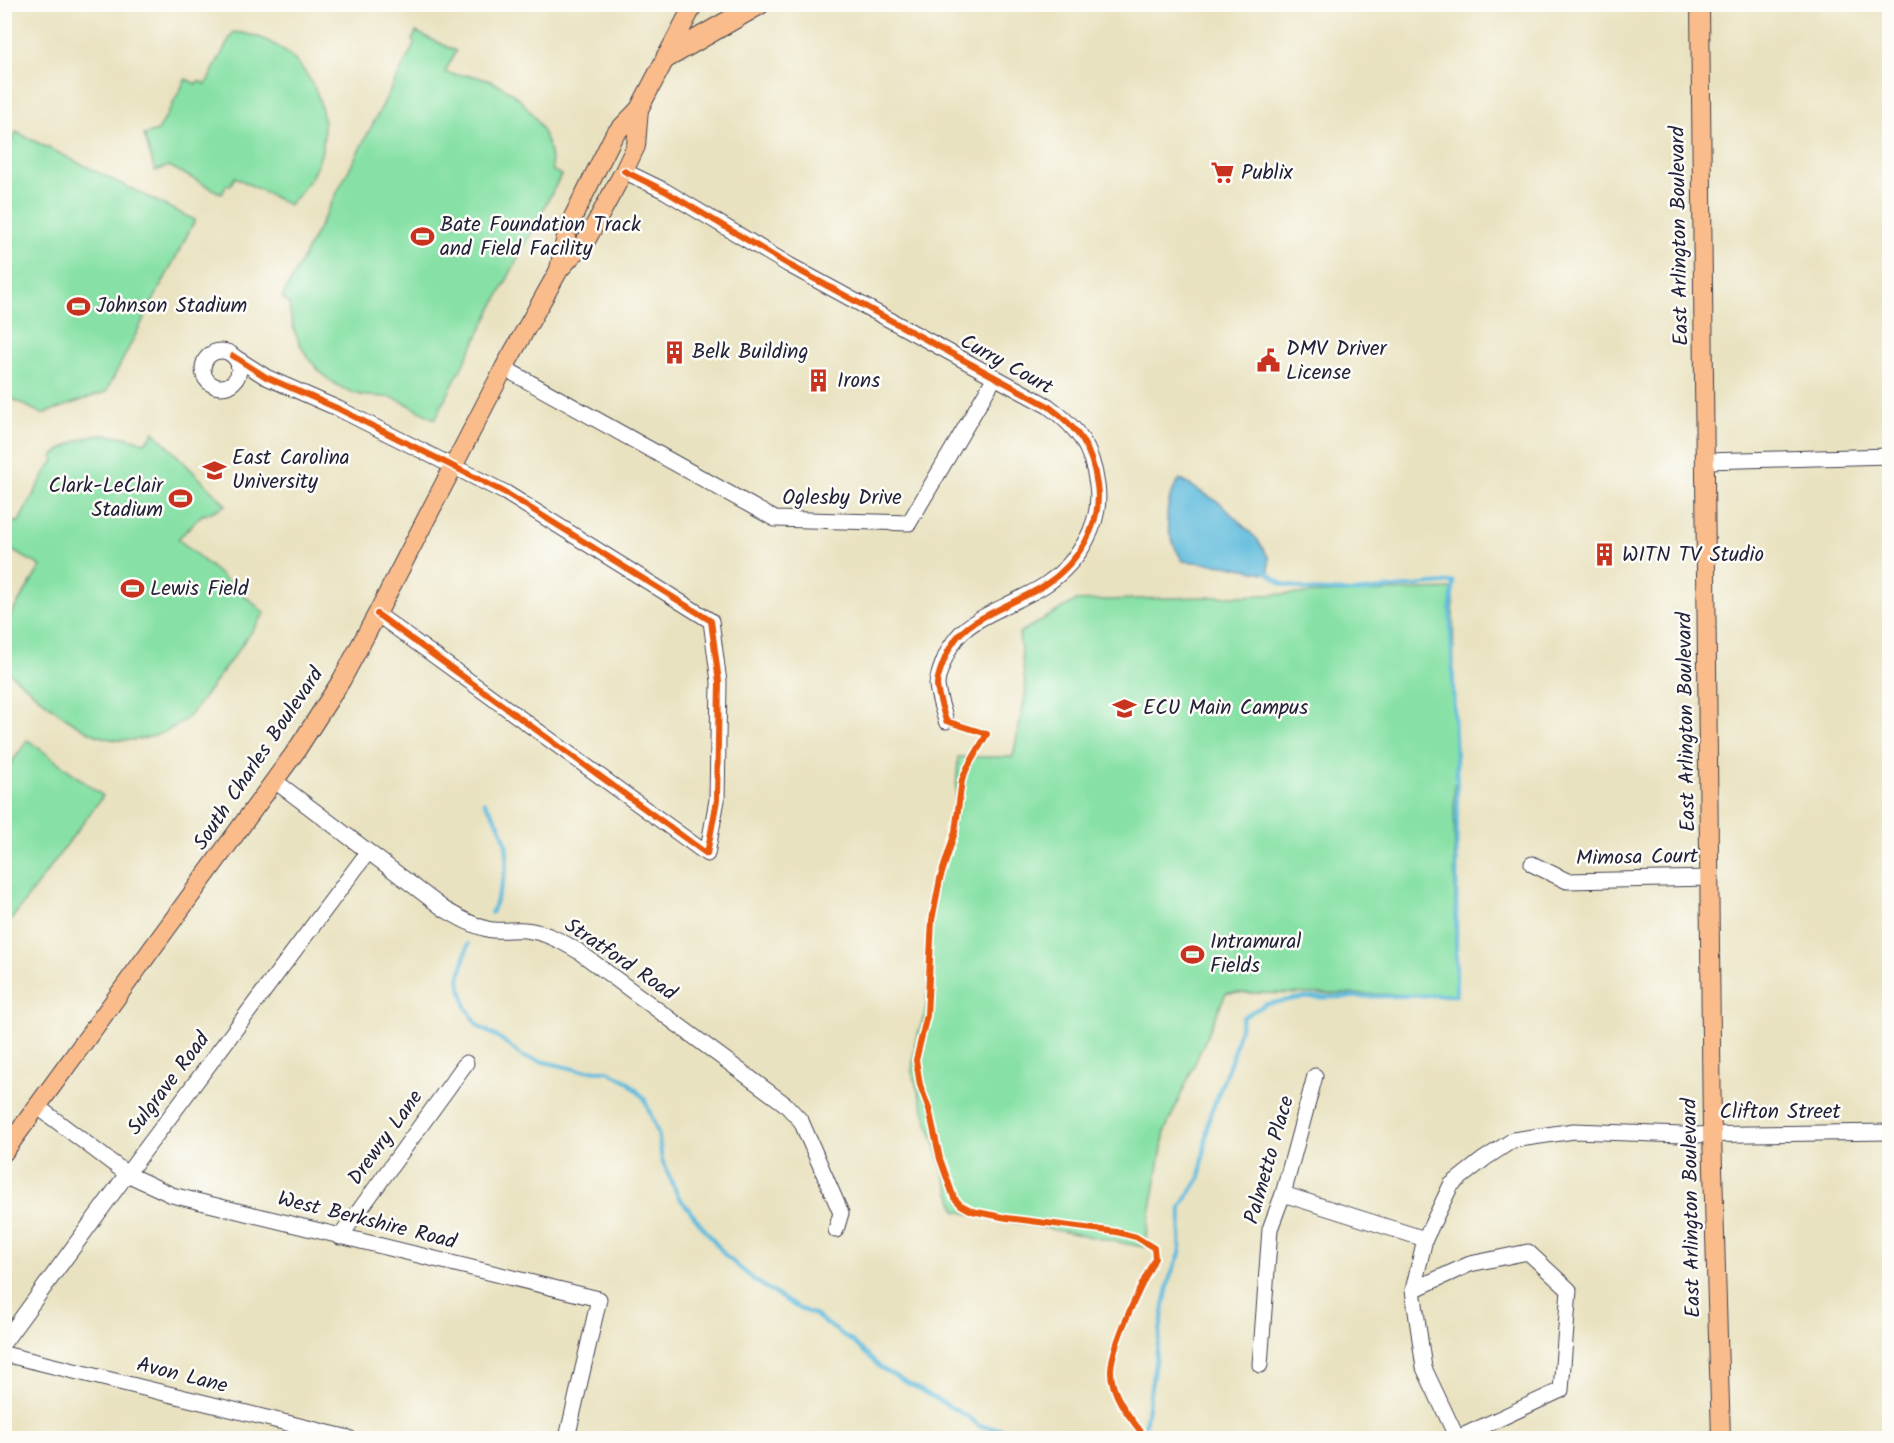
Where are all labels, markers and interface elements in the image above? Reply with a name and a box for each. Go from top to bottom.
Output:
street label: East Arlington Boulevard [1662,125,1698,346]
place label: Publix [1241,157,1294,190]
supermarket icon: Publix [1210,160,1236,186]
place label: Bate Foundation Track and Field Facility [440,209,641,266]
sports icon: Bate Foundation Track and Field Facility [409,224,435,250]
place label: Johnson Stadium [96,290,247,323]
sports icon: Johnson Stadium [65,293,91,319]
street label: Curry Court [953,326,1059,405]
place label: DMV Driver License [1286,333,1388,390]
place label: Belk Building [692,336,809,369]
building icon: Belk Building [661,339,687,365]
public building icon: DMV Driver License [1255,348,1281,374]
place label: Irons [837,365,880,398]
building icon: Irons [806,368,832,394]
place label: East Carolina University [232,442,350,499]
school or university icon: East Carolina University [201,457,227,483]
place label: Clark-LeClair Stadium [49,470,164,527]
street label: Oglesby Drive [782,482,902,515]
sports icon: Clark-LeClair Stadium [168,485,194,511]
place label: WITN TV Studio [1622,539,1764,572]
building icon: WITN TV Studio [1591,542,1617,568]
place label: Lewis Field [150,573,249,606]
sports icon: Lewis Field [119,576,145,602]
street label: East Arlington Boulevard [1669,611,1705,832]
street label: South Charles Boulevard [185,660,333,857]
place label: ECU Main Campus [1143,692,1308,725]
school or university icon: ECU Main Campus [1112,695,1138,721]
street label: Mimosa Court [1576,840,1699,876]
street label: Stratford Road [557,910,683,1010]
place label: Intramural Fields [1210,926,1301,983]
sports icon: Intramural Fields [1179,941,1205,967]
street label: Sulgrave Road [119,1025,219,1143]
street label: Drewry Lane [340,1083,432,1193]
street label: Palmetto Place [1236,1092,1304,1228]
street label: Clifton Street [1719,1096,1841,1129]
street label: East Arlington Boulevard [1674,1097,1710,1318]
street label: West Berkshire Road [274,1183,460,1259]
street label: Avon Lane [133,1349,232,1403]

